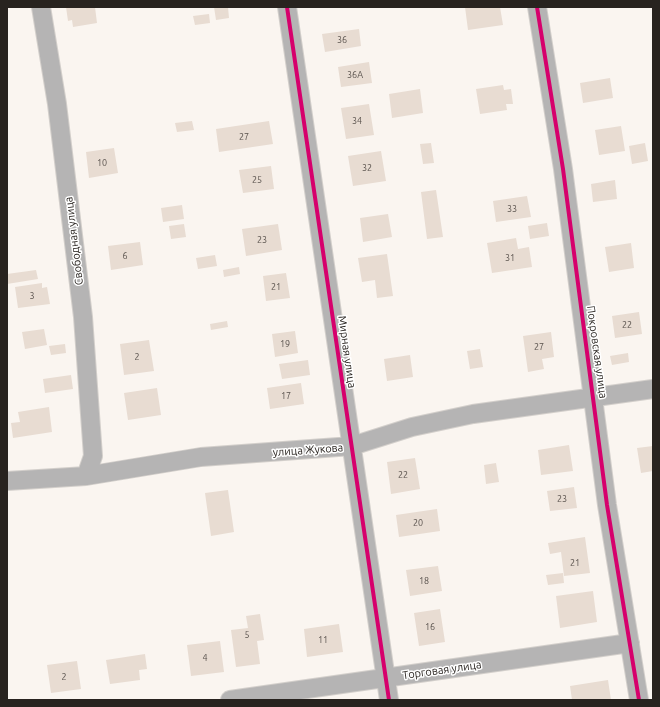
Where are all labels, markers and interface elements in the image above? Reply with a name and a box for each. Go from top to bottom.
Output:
house number: 36 [337,35,347,45]
house number: 36А [347,70,363,80]
house number: 34 [352,116,362,126]
house number: 27 [239,132,249,142]
house number: 10 [97,158,107,168]
house number: 32 [362,163,372,173]
house number: 25 [252,175,262,185]
street label: Свободная улица [62,196,86,286]
house number: 33 [507,204,517,214]
house number: 23 [257,235,267,245]
house number: 6 [122,251,128,261]
house number: 31 [505,253,515,263]
house number: 21 [271,282,281,292]
house number: 3 [29,291,35,301]
street label: Покровская улица [584,305,610,399]
street label: Мирная улица [335,315,359,389]
house number: 22 [622,320,632,330]
house number: 19 [280,339,290,349]
house number: 27 [534,342,544,352]
house number: 2 [134,352,140,362]
house number: 17 [281,391,291,401]
street label: улица Жукова [272,441,344,459]
house number: 22 [398,470,408,480]
house number: 23 [557,494,567,504]
house number: 20 [413,518,423,528]
house number: 21 [570,558,580,568]
house number: 18 [419,576,429,586]
house number: 16 [425,622,435,632]
house number: 5 [244,630,250,640]
house number: 11 [318,635,328,645]
house number: 4 [202,653,208,663]
street label: Торговая улица [402,658,482,682]
house number: 2 [61,672,67,682]

